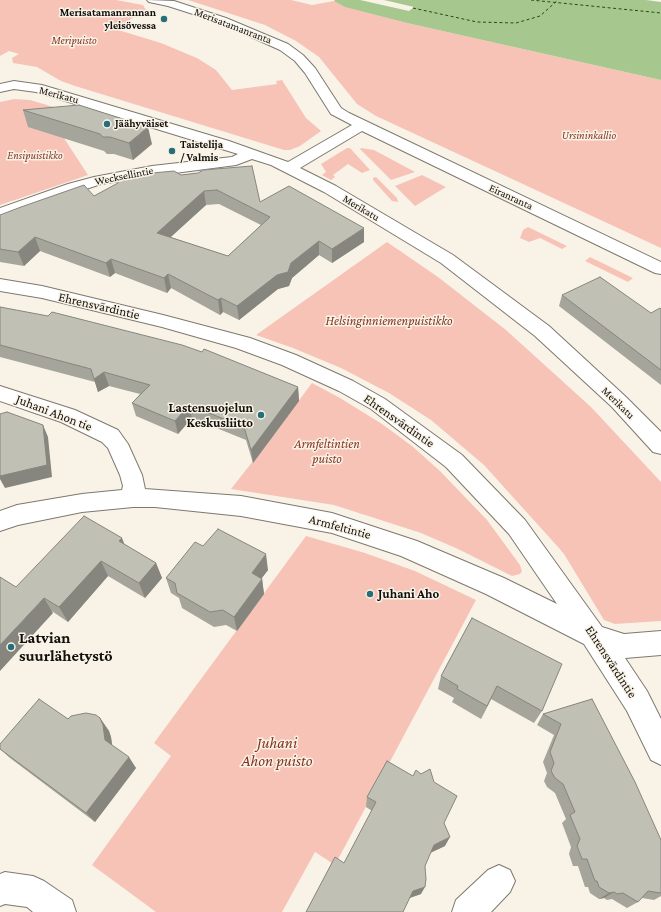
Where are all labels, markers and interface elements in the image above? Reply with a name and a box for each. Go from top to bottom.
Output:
street label: Merisatamanranta [192,5,274,47]
place label: Merisatamanrannan yleisövessa [60,6,156,32]
marker: Merisatamanrannan yleisövessa [159,14,169,24]
park label: Meripuisto [51,34,97,48]
street label: Merikatu [38,83,80,107]
place label: Jäähyväiset [115,117,168,131]
marker: Jäähyväiset [102,119,112,129]
park label: Ursininkallio [562,129,616,143]
place label: Taistelija / Valmis [180,138,223,164]
marker: Taistelija / Valmis [167,146,177,156]
park label: Ensipuistikko [7,149,63,163]
street label: Wecksellintie [94,164,154,188]
street label: Eiranranta [487,181,535,213]
street label: Merikatu [340,192,382,224]
street label: Ehrensvärdintie [57,289,141,323]
park label: Helsinginniemenpuistikko [325,313,453,329]
street label: Merikatu [599,384,637,422]
street label: Juhani Ahon tie [14,391,94,435]
street label: Ehrensvärdintie [361,391,437,451]
place label: Lastensuojelun Keskusliitto [169,400,253,431]
marker: Lastensuojelun Keskusliitto [256,410,266,420]
park label: Armfeltintien puisto [294,436,360,467]
street label: Armfeltintie [307,511,373,543]
place label: Juhani Aho [378,586,439,602]
marker: Juhani Aho [365,589,375,599]
street label: Ehrensvärdintie [582,623,640,701]
place label: Latvian suurlähetystö [19,628,113,666]
marker: Latvian suurlähetystö [6,642,16,652]
park label: Juhani Ahon puisto [241,733,313,771]

